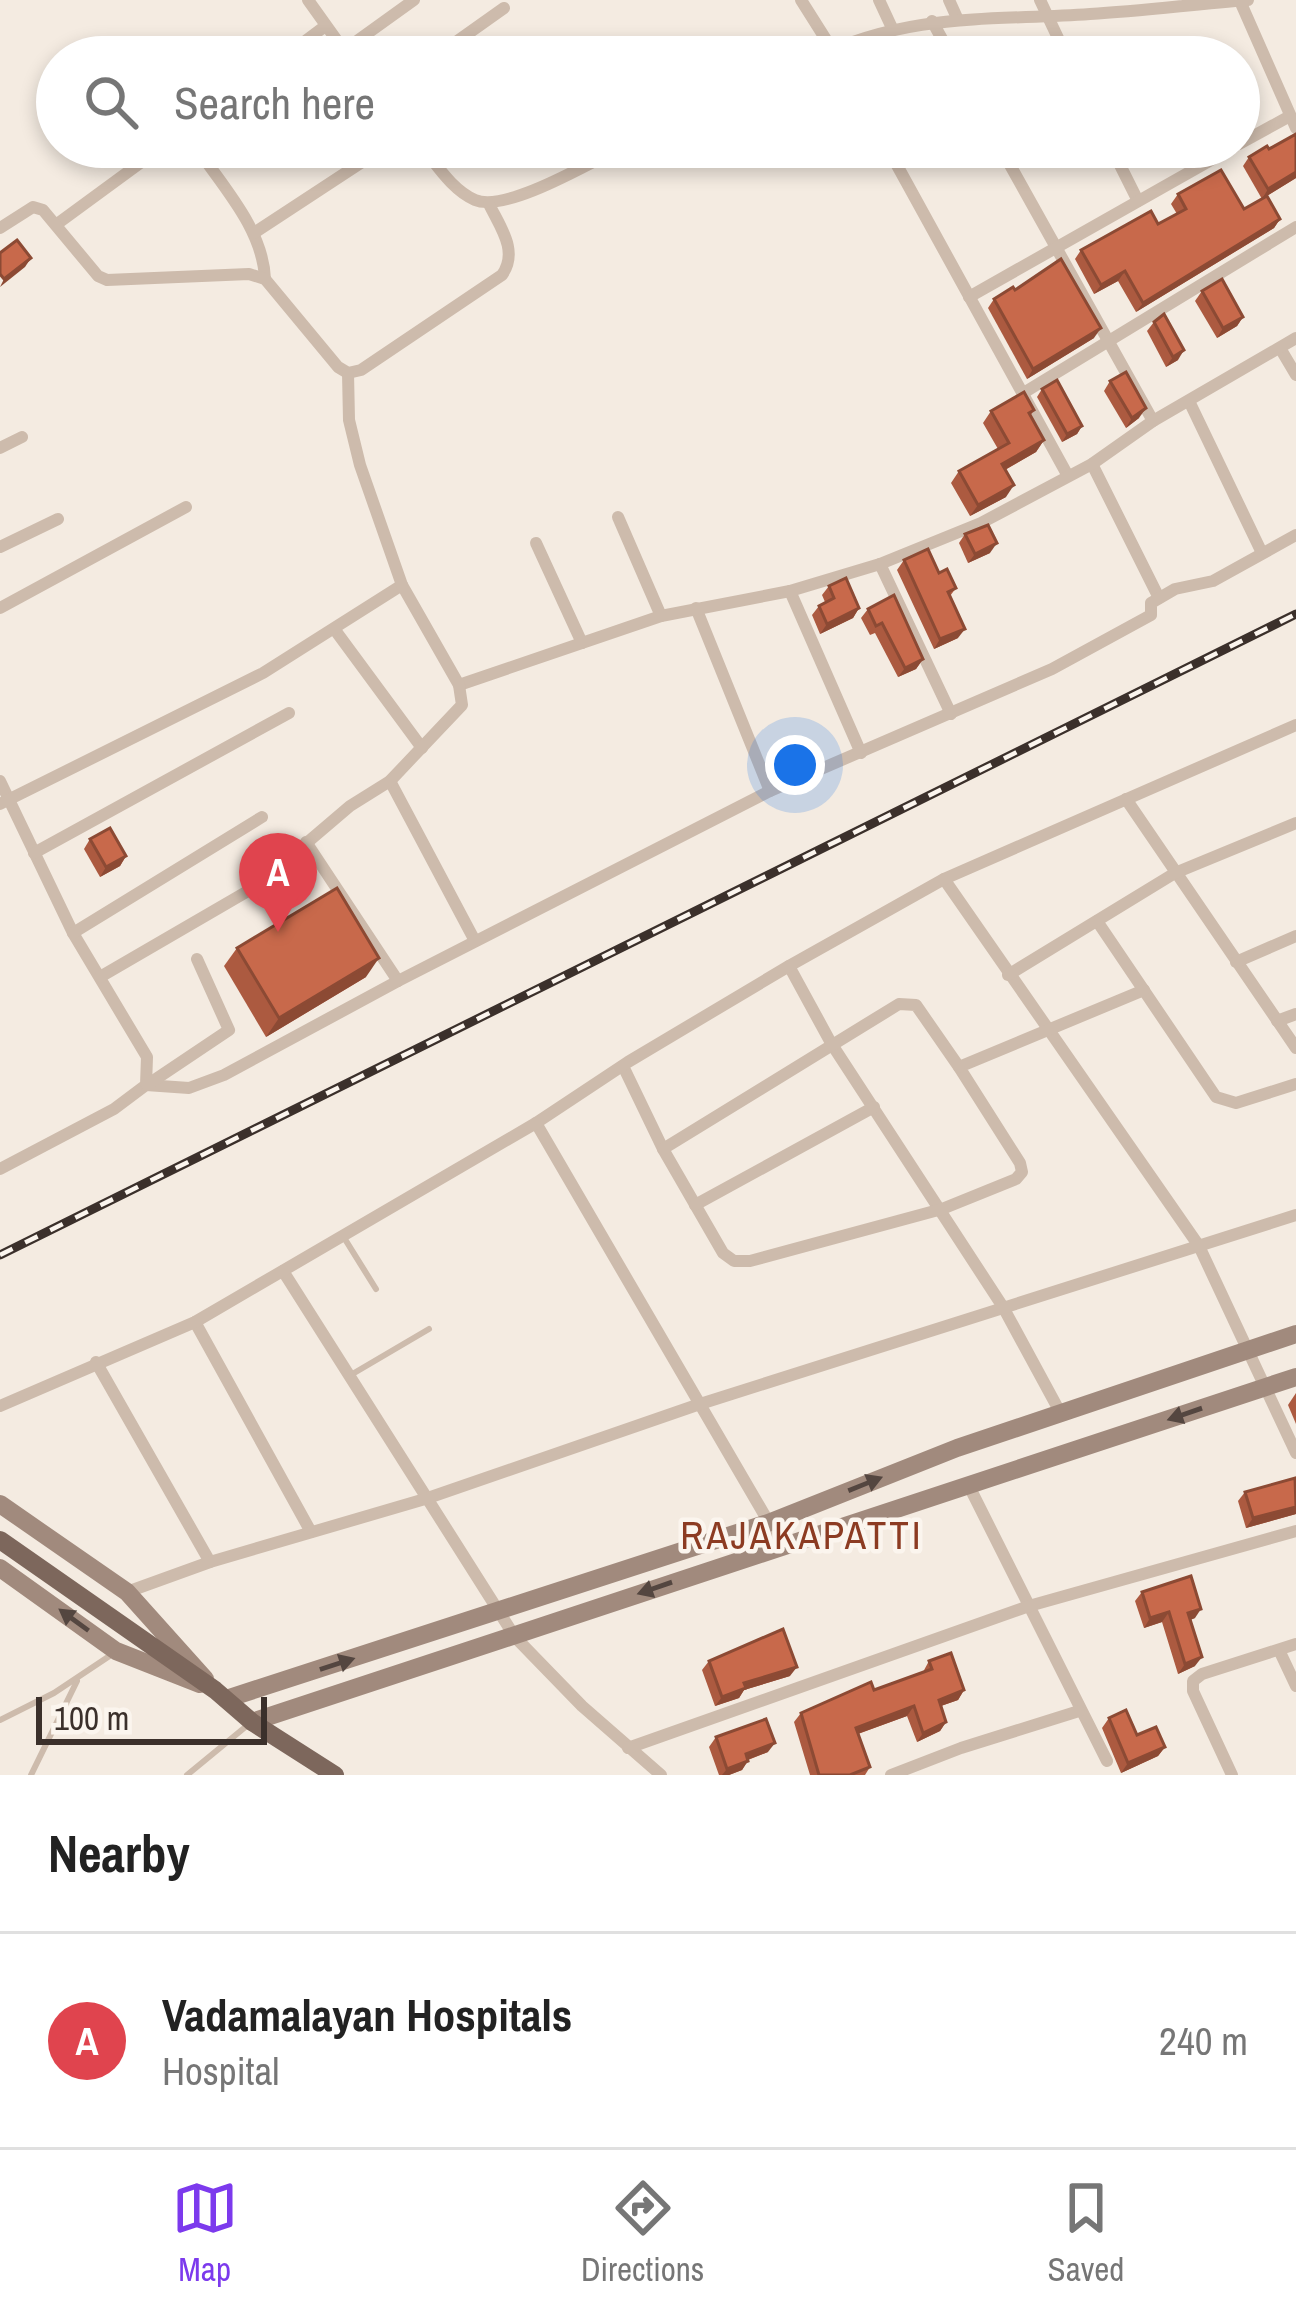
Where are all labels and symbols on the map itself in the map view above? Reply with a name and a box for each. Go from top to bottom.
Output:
your location [765,735,825,795]
pin: A [239,833,317,932]
one-way arrow [1167,1406,1203,1424]
one-way arrow [848,1474,884,1493]
district label: RAJAKAPATTI [680,1509,924,1561]
one-way arrow [637,1580,673,1598]
one-way arrow [57,1609,90,1632]
one-way arrow [319,1654,356,1672]
scale bar [36,1691,267,1744]

